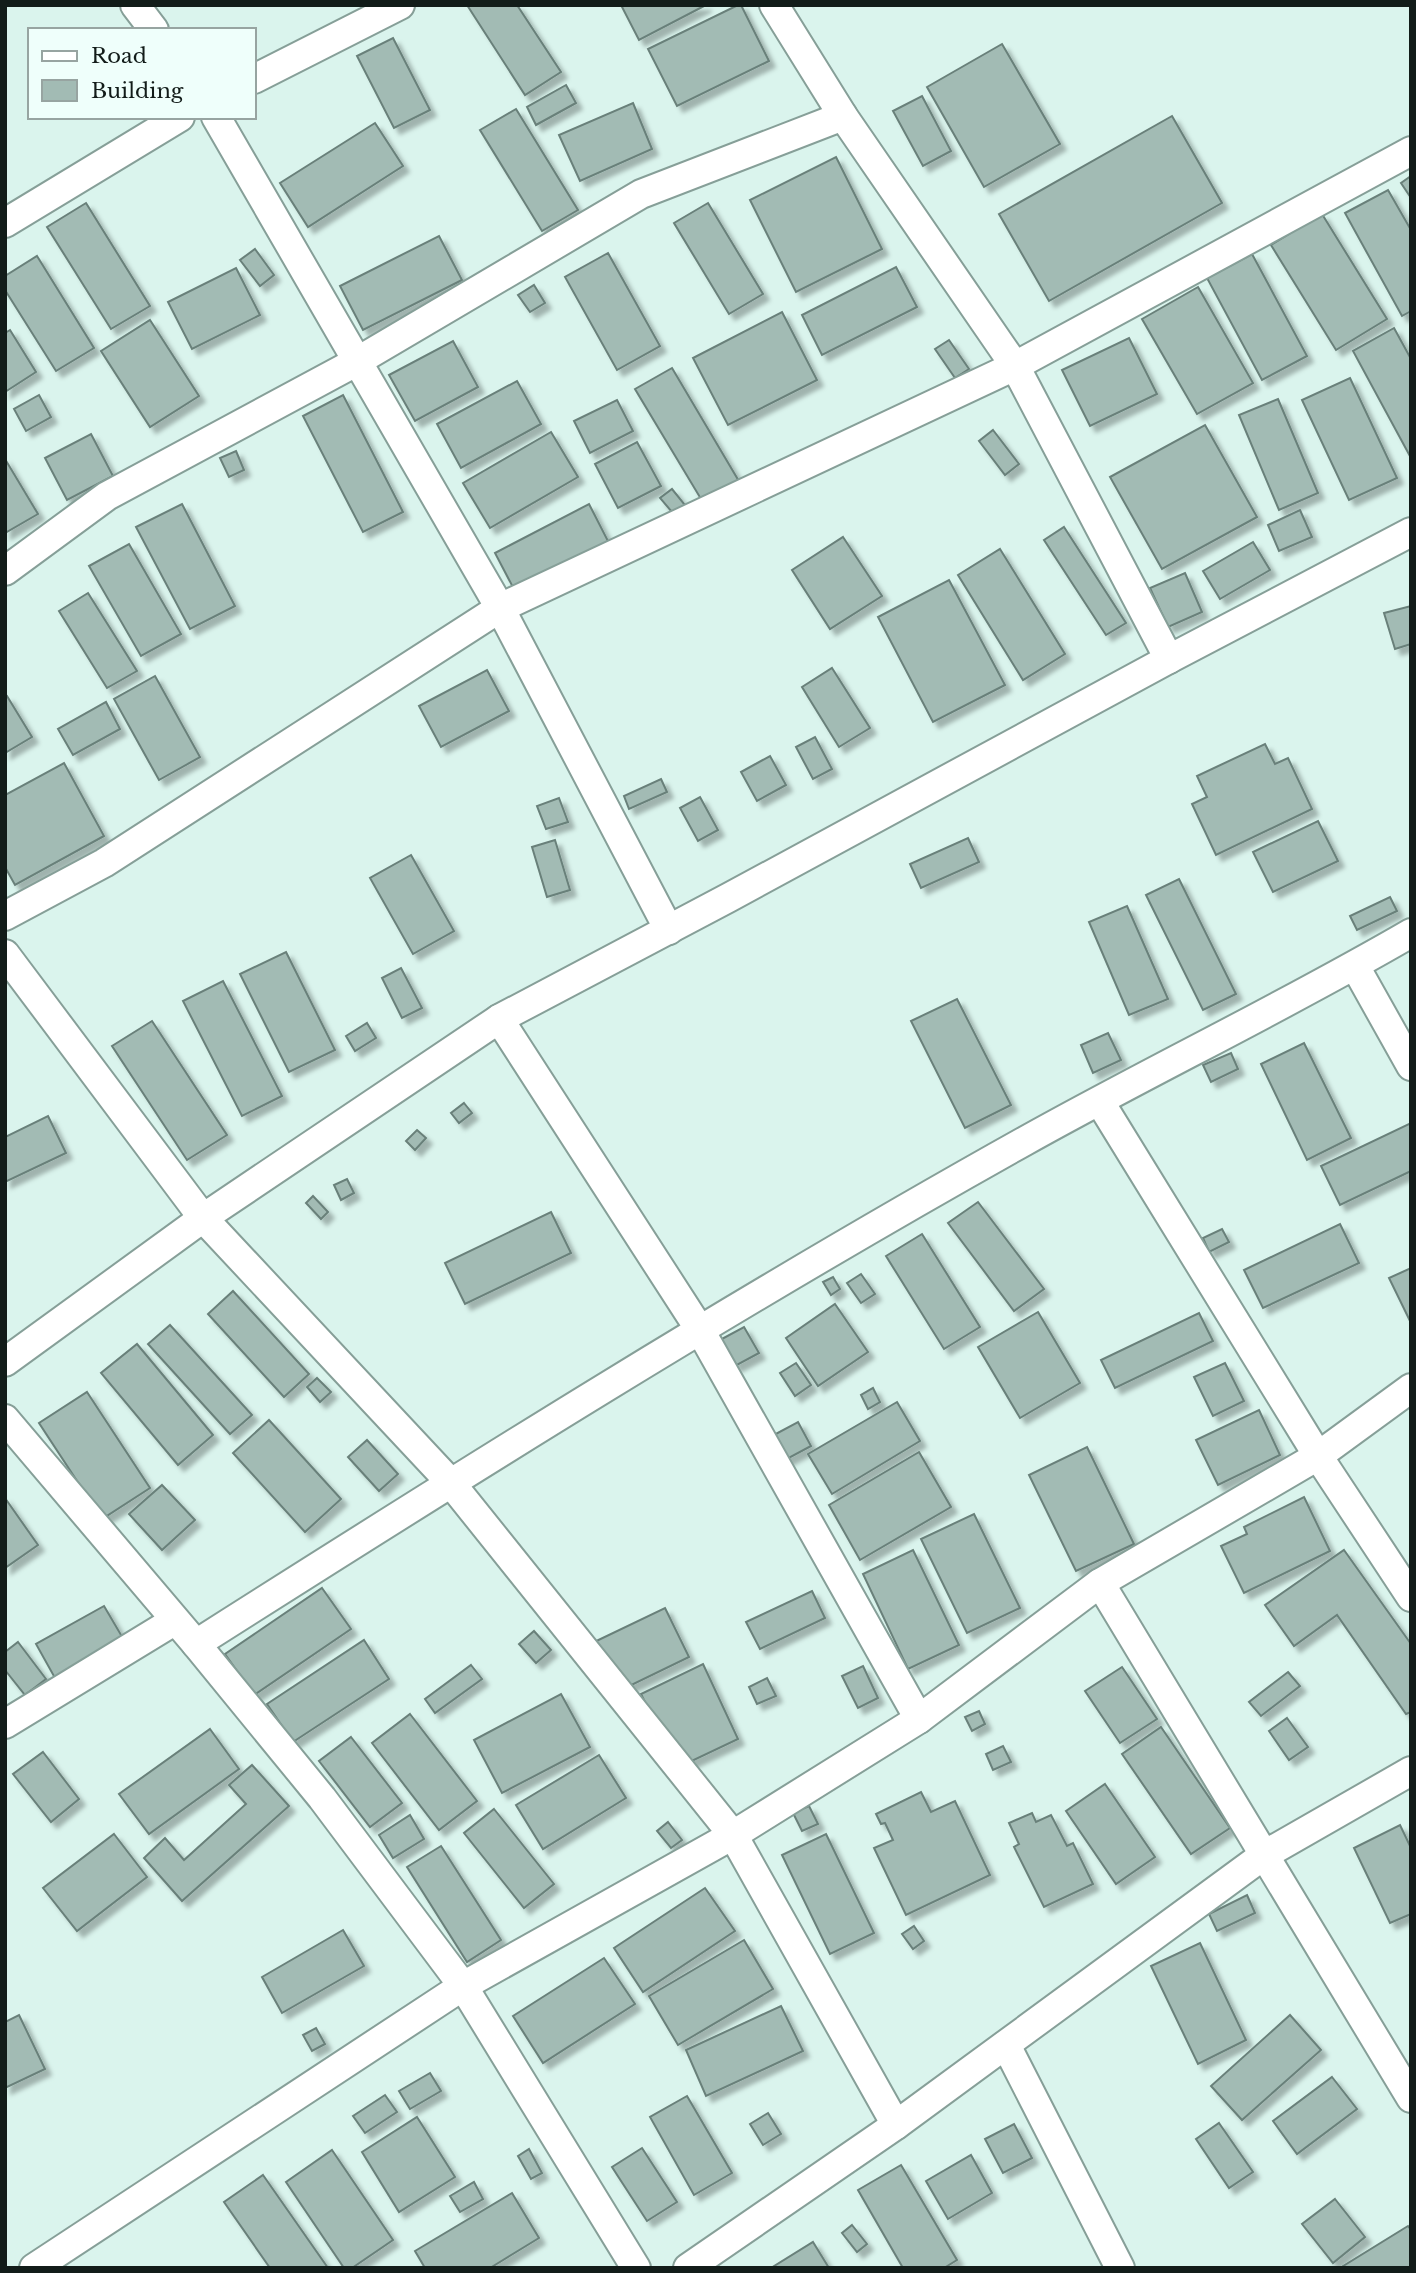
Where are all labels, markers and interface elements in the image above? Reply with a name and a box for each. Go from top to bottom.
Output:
legend [28,28,256,119]
text: Road [91,43,147,69]
text: Building [91,78,184,104]

